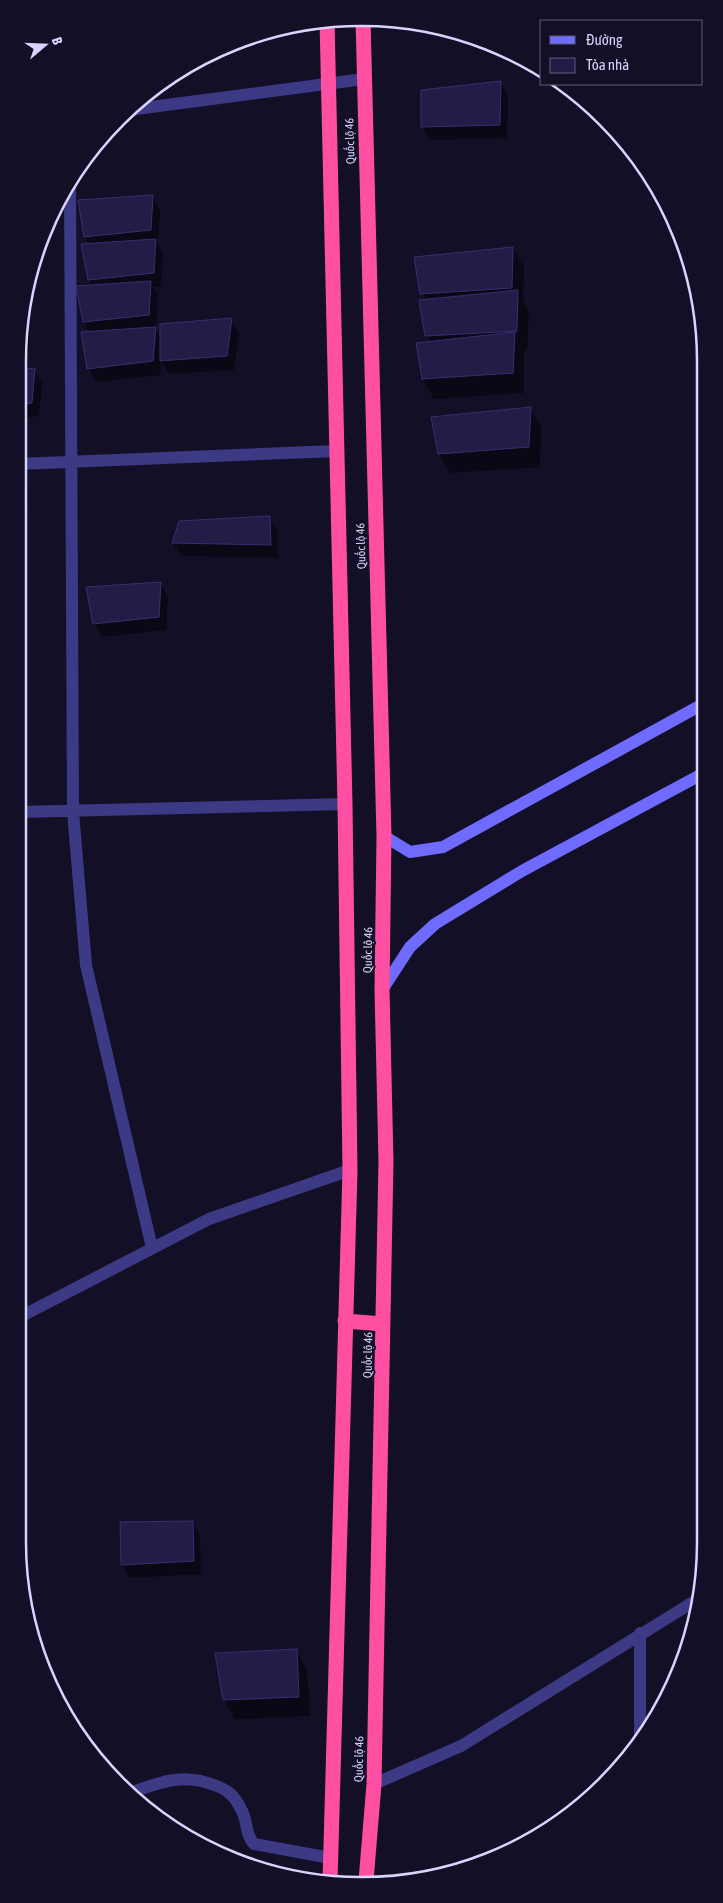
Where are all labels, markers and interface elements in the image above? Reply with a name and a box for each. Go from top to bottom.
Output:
north arrow [20,20,70,70]
legend [540,20,703,85]
text: Đường [586,31,623,48]
text: B [49,35,66,47]
text: Tòa nhà [586,56,629,73]
street label: Quốc lộ 46 [342,117,358,164]
street label: Quốc lộ 46 [353,522,369,569]
street label: Quốc lộ 46 [361,926,375,973]
street label: Quốc lộ 46 [361,1331,375,1378]
street label: Quốc lộ 46 [352,1735,366,1782]

